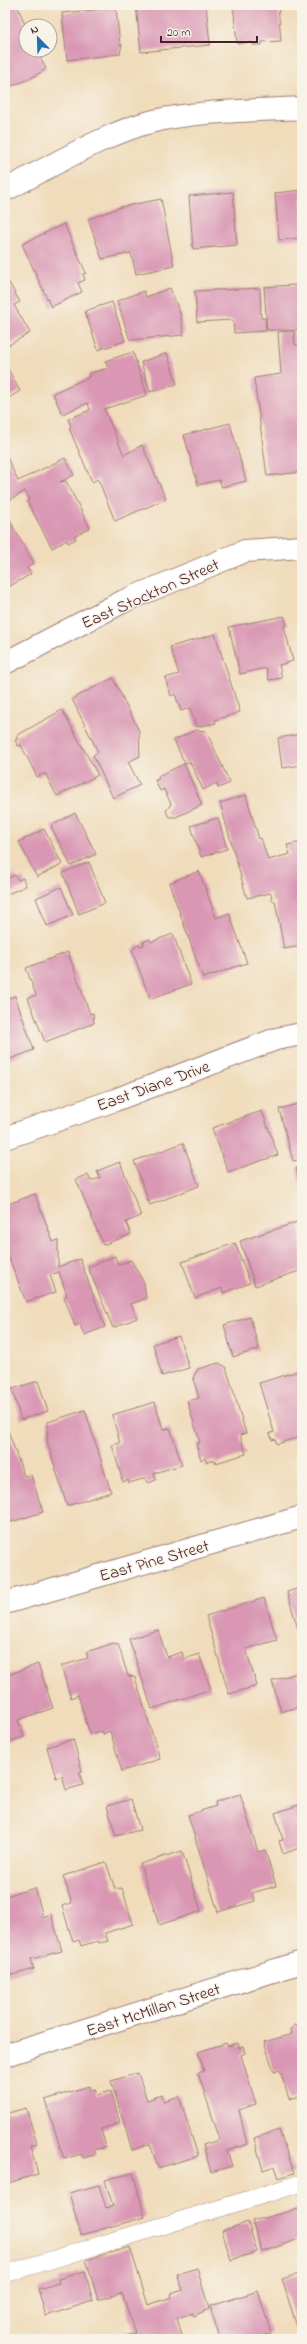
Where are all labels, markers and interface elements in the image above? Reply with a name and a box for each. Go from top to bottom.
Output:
north arrow [18,18,58,58]
scale bar [161,18,257,44]
text: N [28,21,41,39]
text: 20 m [167,24,190,42]
street label: East Stockton Street [78,553,224,636]
street label: East Diane Drive [94,1054,214,1118]
street label: East Pine Street [97,1534,212,1589]
street label: East McMillan Street [83,1977,224,2044]

